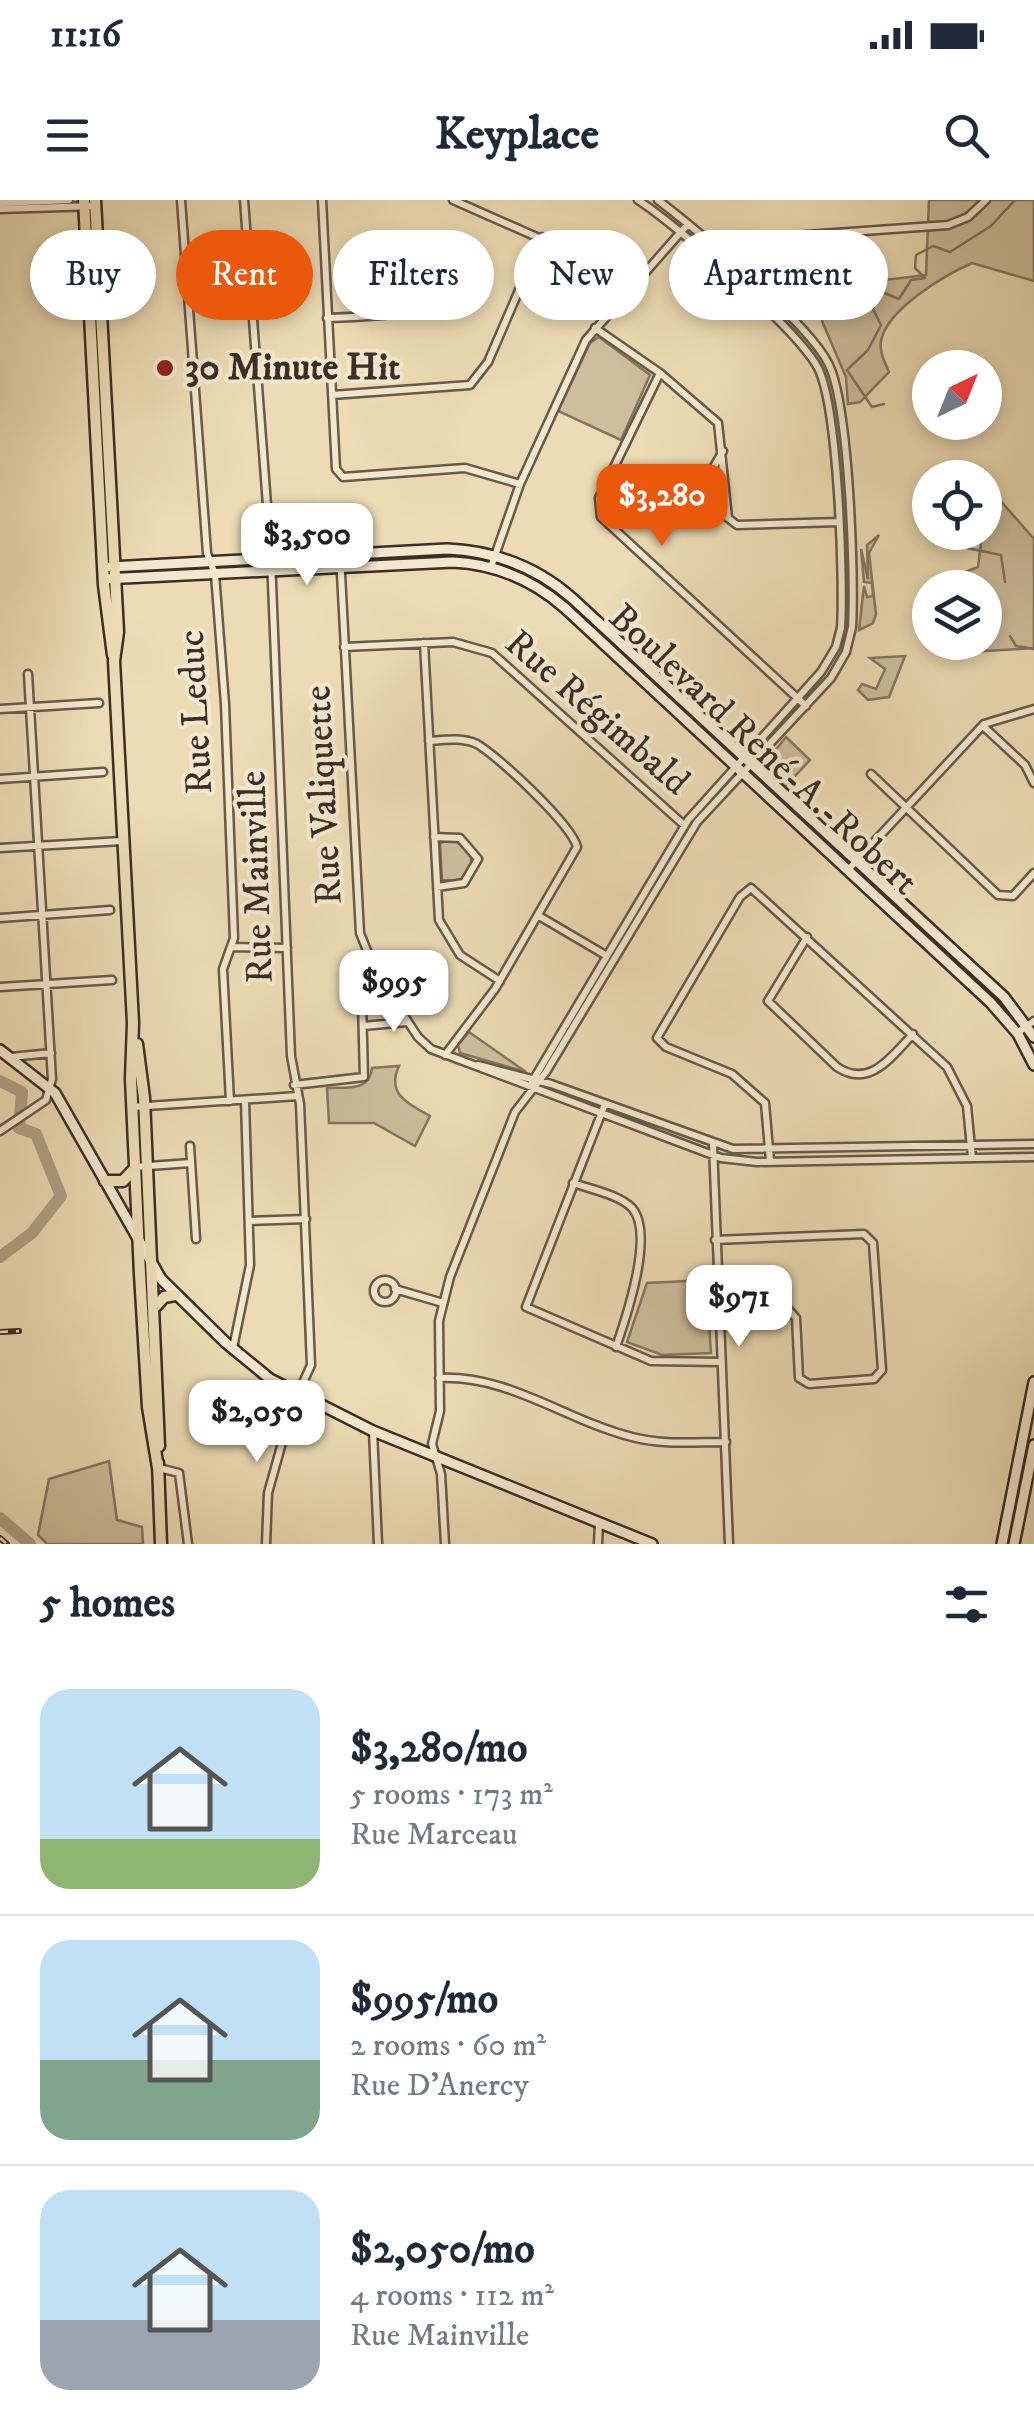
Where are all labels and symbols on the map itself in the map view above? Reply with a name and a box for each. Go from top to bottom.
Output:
place label: 30 Minute Hit [185,344,400,392]
north arrow [912,350,1002,440]
marker: 30 Minute Hit [154,357,176,379]
pin: $3,280 [581,464,743,549]
pin: $3,500 [226,503,388,588]
street label: Boulevard René-A.-Robert [598,594,928,906]
street label: Rue Régimbald [495,620,699,806]
street label: Rue Leduc [168,629,224,795]
street label: Rue Valiquette [294,684,354,906]
street label: Rue Mainville [229,770,285,984]
pin: $995 [335,950,453,1035]
pin: $971 [680,1265,798,1350]
pin: $2,050 [176,1380,338,1465]

